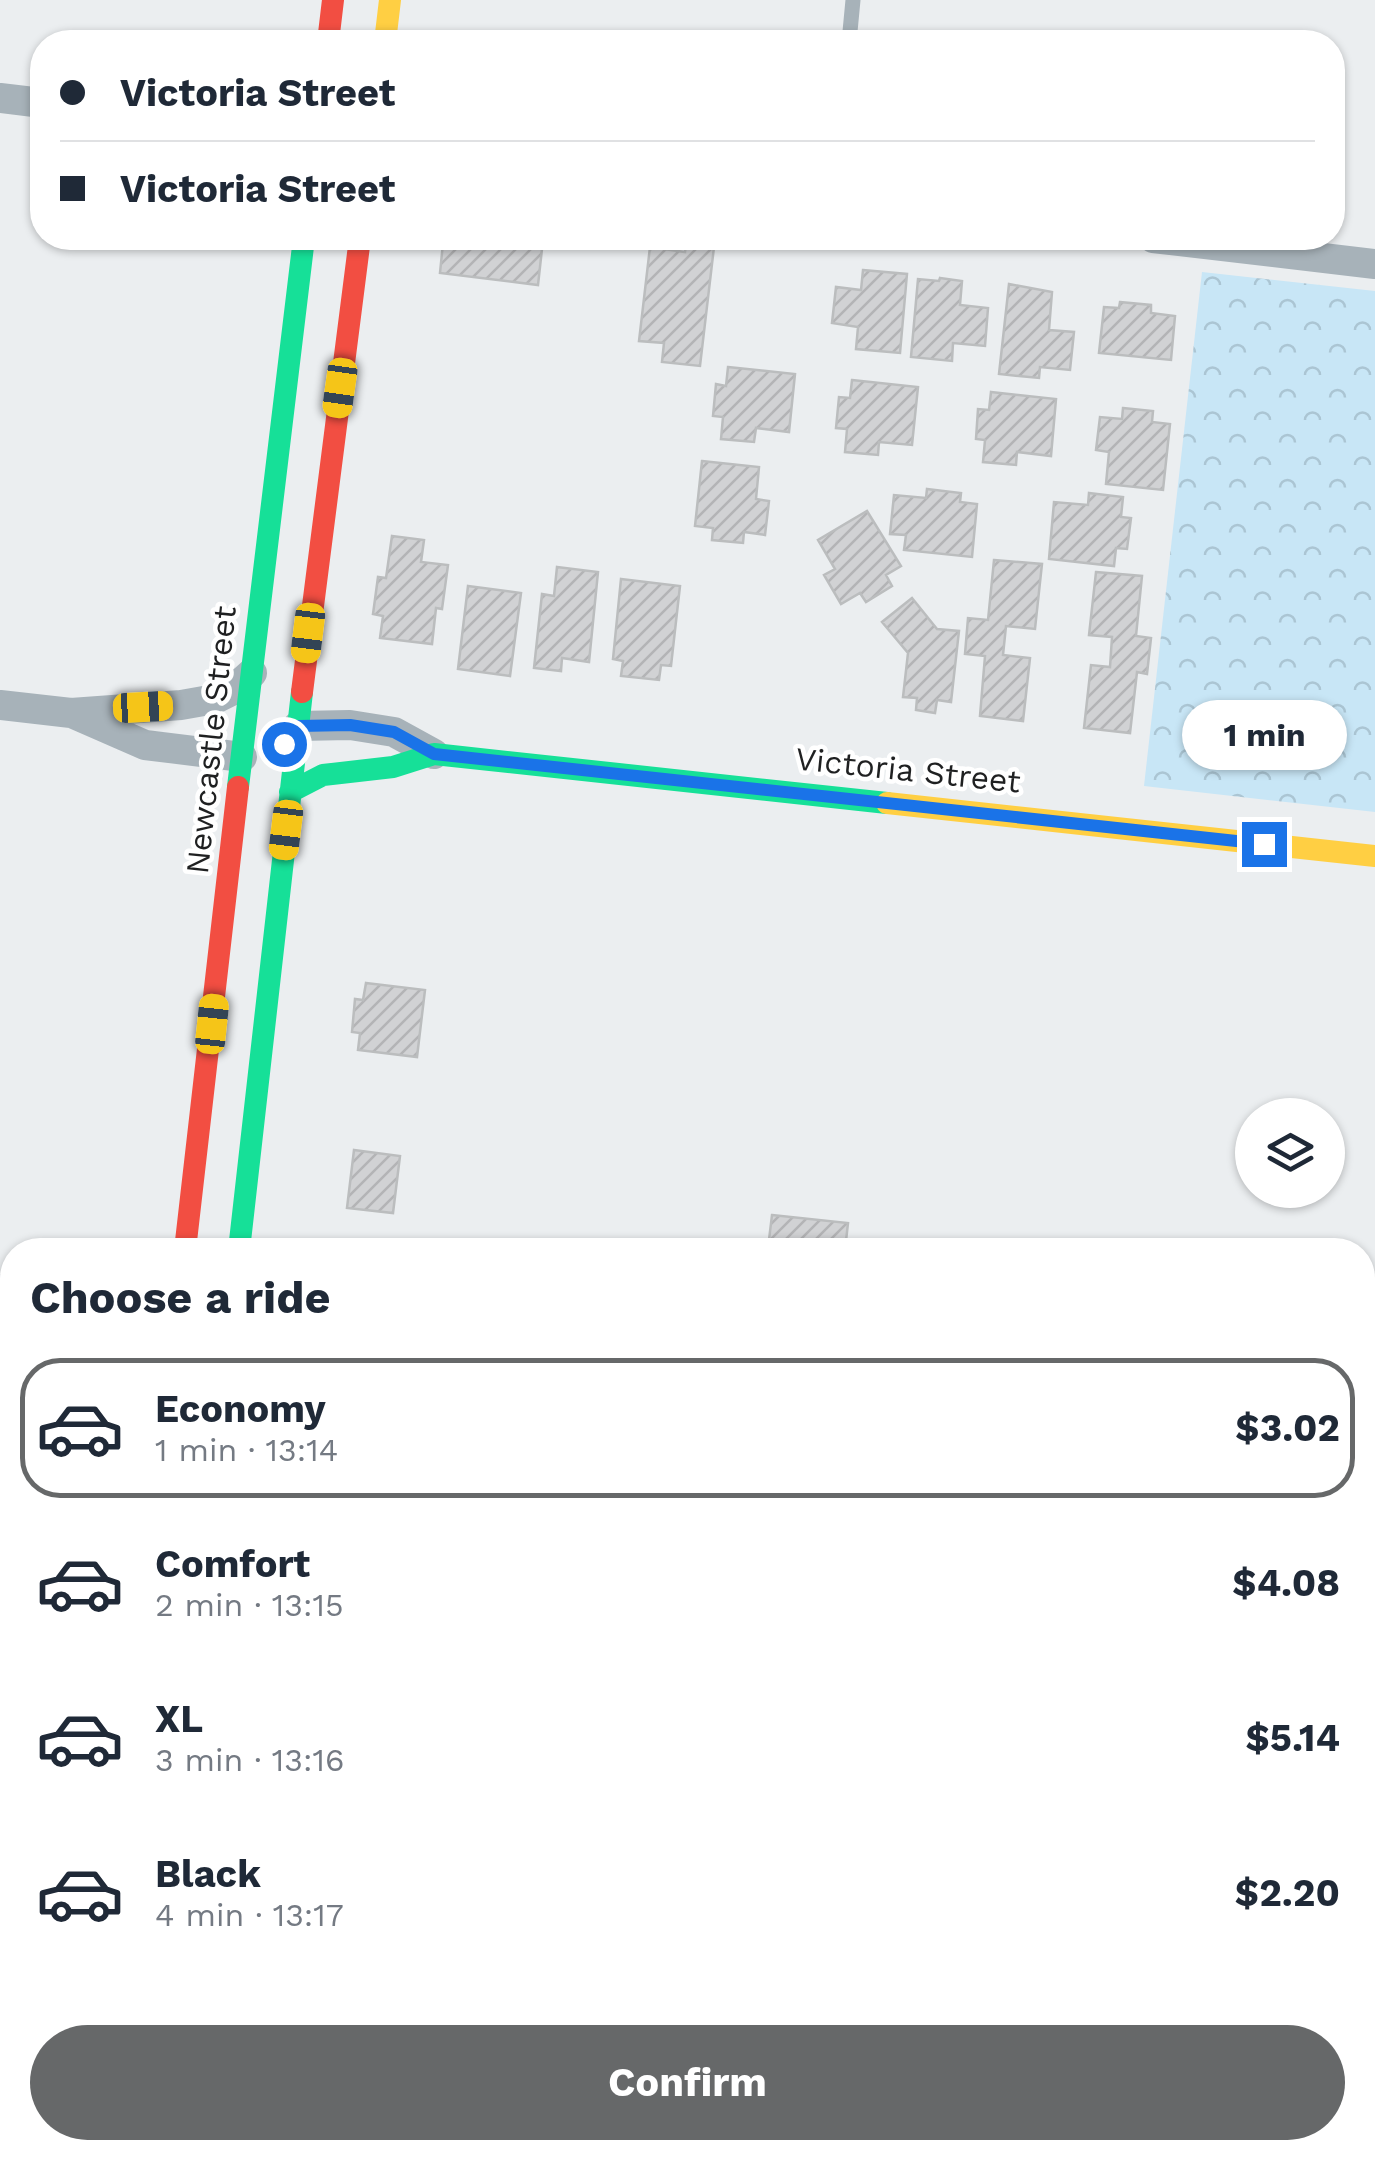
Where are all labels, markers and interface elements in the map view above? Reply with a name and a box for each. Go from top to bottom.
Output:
text: Victoria Street [120,71,395,115]
text: Victoria Street [120,167,395,211]
car [321,356,359,420]
car [289,601,327,665]
street label: Newcastle Street [178,604,244,876]
car [112,690,174,724]
callout: 1 min [1182,699,1346,769]
text: 1 min [1223,716,1306,754]
route start [262,722,307,767]
street label: Victoria Street [794,739,1022,801]
car [267,798,305,862]
route end [1242,822,1287,867]
car [194,993,230,1055]
map controls [1235,1098,1345,1208]
button: layers [1235,1098,1345,1208]
text: Choose a ride [30,1271,330,1324]
icon: car [35,1383,125,1473]
text: Economy [155,1387,326,1431]
text: $3.02 [1235,1406,1340,1450]
text: 1 min · 13:14 [155,1431,338,1469]
icon: car [35,1538,125,1628]
text: Comfort [155,1542,310,1586]
text: $4.08 [1232,1561,1340,1605]
text: 2 min · 13:15 [155,1586,344,1624]
icon: car [35,1693,125,1783]
text: XL [155,1697,203,1741]
text: $5.14 [1245,1716,1340,1760]
text: 3 min · 13:16 [155,1741,344,1779]
icon: car [35,1848,125,1938]
text: Black [155,1852,261,1896]
text: $2.20 [1235,1871,1340,1915]
text: 4 min · 13:17 [155,1896,344,1934]
button: Confirm [30,2025,1345,2140]

